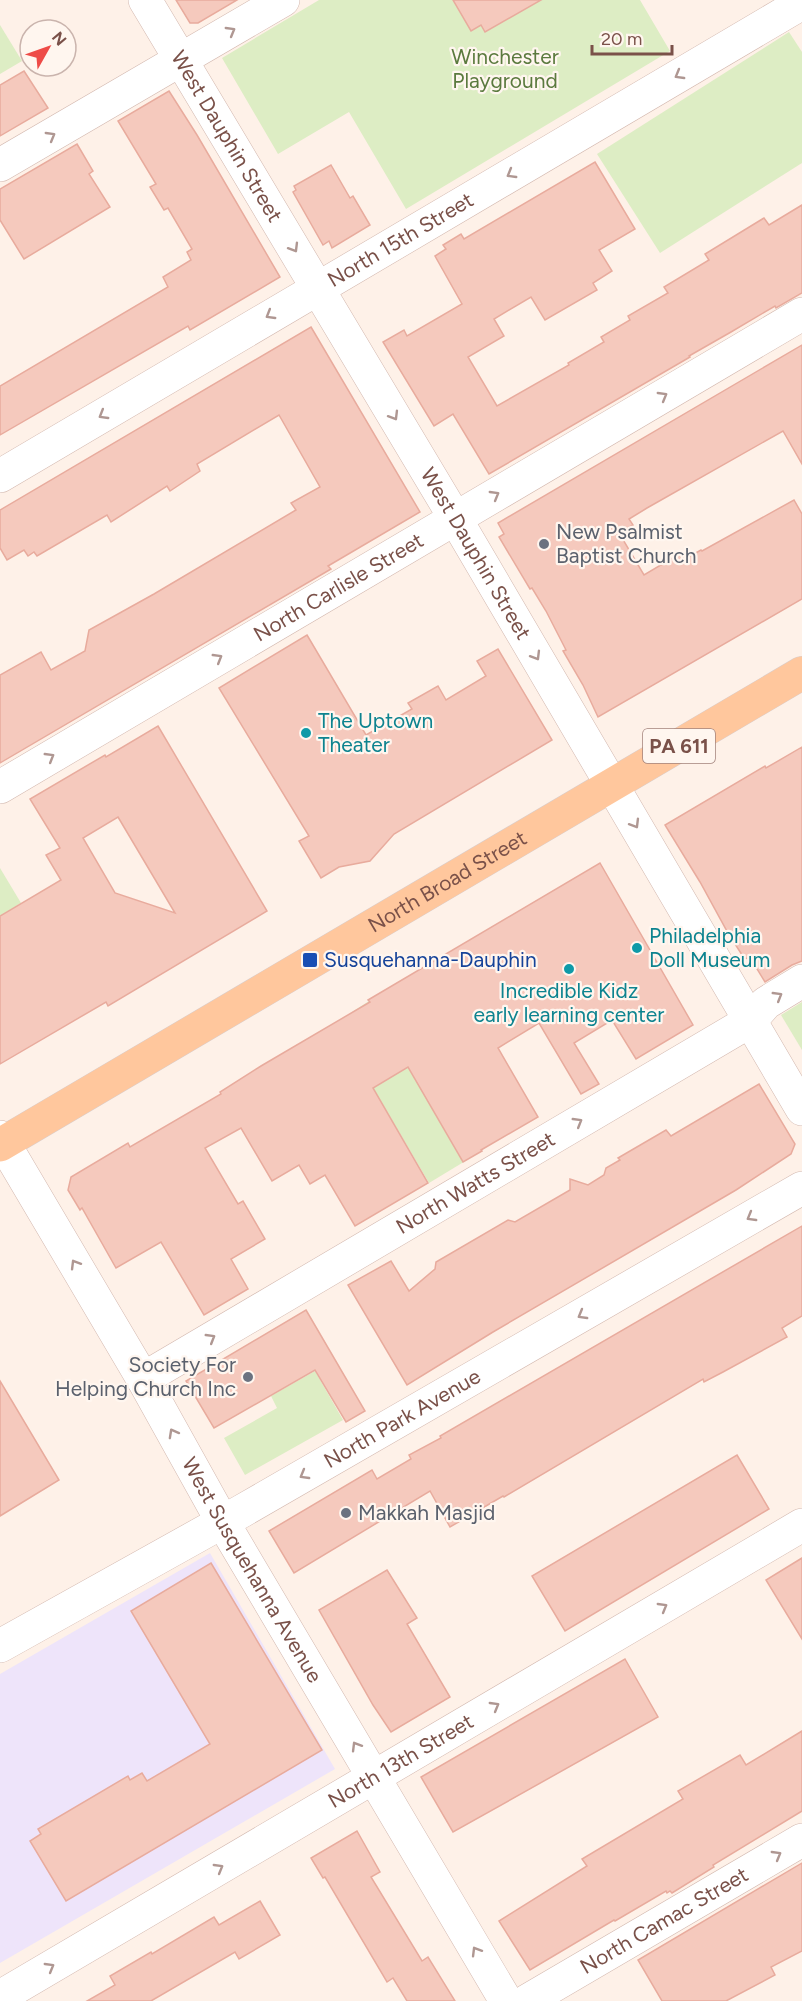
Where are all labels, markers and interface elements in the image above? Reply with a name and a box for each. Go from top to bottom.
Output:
north arrow [18,18,78,78]
scale bar [592,18,672,56]
one-way arrow [225,26,235,38]
text: N [48,28,70,50]
text: 20 m [601,28,642,50]
park label: Winchester Playground [451,44,559,93]
street label: West Dauphin Street [166,46,288,226]
one-way arrow [675,68,685,80]
one-way arrow [45,132,55,143]
one-way arrow [507,167,517,179]
street label: North 15th Street [323,187,478,292]
one-way arrow [287,242,299,252]
one-way arrow [266,308,276,320]
one-way arrow [657,391,667,403]
one-way arrow [99,408,109,419]
one-way arrow [387,410,398,420]
street label: West Dauphin Street [416,463,537,644]
one-way arrow [488,490,499,502]
place label: New Psalmist Baptist Church [556,519,696,568]
street label: North Carlisle Street [249,527,428,647]
marker: New Psalmist Baptist Church [537,537,551,551]
one-way arrow [528,650,540,660]
one-way arrow [212,654,222,665]
place label: The Uptown Theater [318,708,433,757]
marker: The Uptown Theater [299,726,313,740]
road number: PA 611 [643,729,715,763]
one-way arrow [44,753,54,765]
one-way arrow [627,818,639,828]
street label: North Broad Street [363,825,531,938]
place label: Philadelphia Doll Museum [649,923,770,972]
marker: Philadelphia Doll Museum [630,941,644,955]
place label: Susquehanna-Dauphin [324,947,537,972]
marker: Susquehanna-Dauphin [301,951,319,969]
marker: Incredible Kidz early learning center [562,962,576,976]
place label: Incredible Kidz early learning center [474,978,664,1027]
one-way arrow [772,991,782,1003]
one-way arrow [572,1118,582,1129]
street label: North Watts Street [391,1126,559,1239]
one-way arrow [747,1210,757,1222]
one-way arrow [71,1260,82,1270]
one-way arrow [578,1307,588,1319]
one-way arrow [205,1334,215,1346]
place label: Society For Helping Church Inc [55,1352,236,1401]
street label: North Park Avenue [319,1363,485,1473]
marker: Society For Helping Church Inc [241,1370,255,1384]
one-way arrow [169,1429,180,1439]
street label: West Susquehanna Avenue [177,1453,328,1687]
one-way arrow [300,1467,310,1479]
place label: Makkah Masjid [358,1500,495,1525]
marker: Makkah Masjid [339,1506,353,1520]
one-way arrow [657,1603,667,1614]
one-way arrow [489,1701,499,1713]
street label: North 13th Street [323,1708,478,1813]
one-way arrow [352,1742,363,1752]
one-way arrow [771,1850,781,1862]
street label: North Camac Street [576,1861,752,1979]
one-way arrow [212,1864,223,1876]
one-way arrow [472,1947,484,1957]
one-way arrow [44,1963,54,1975]

